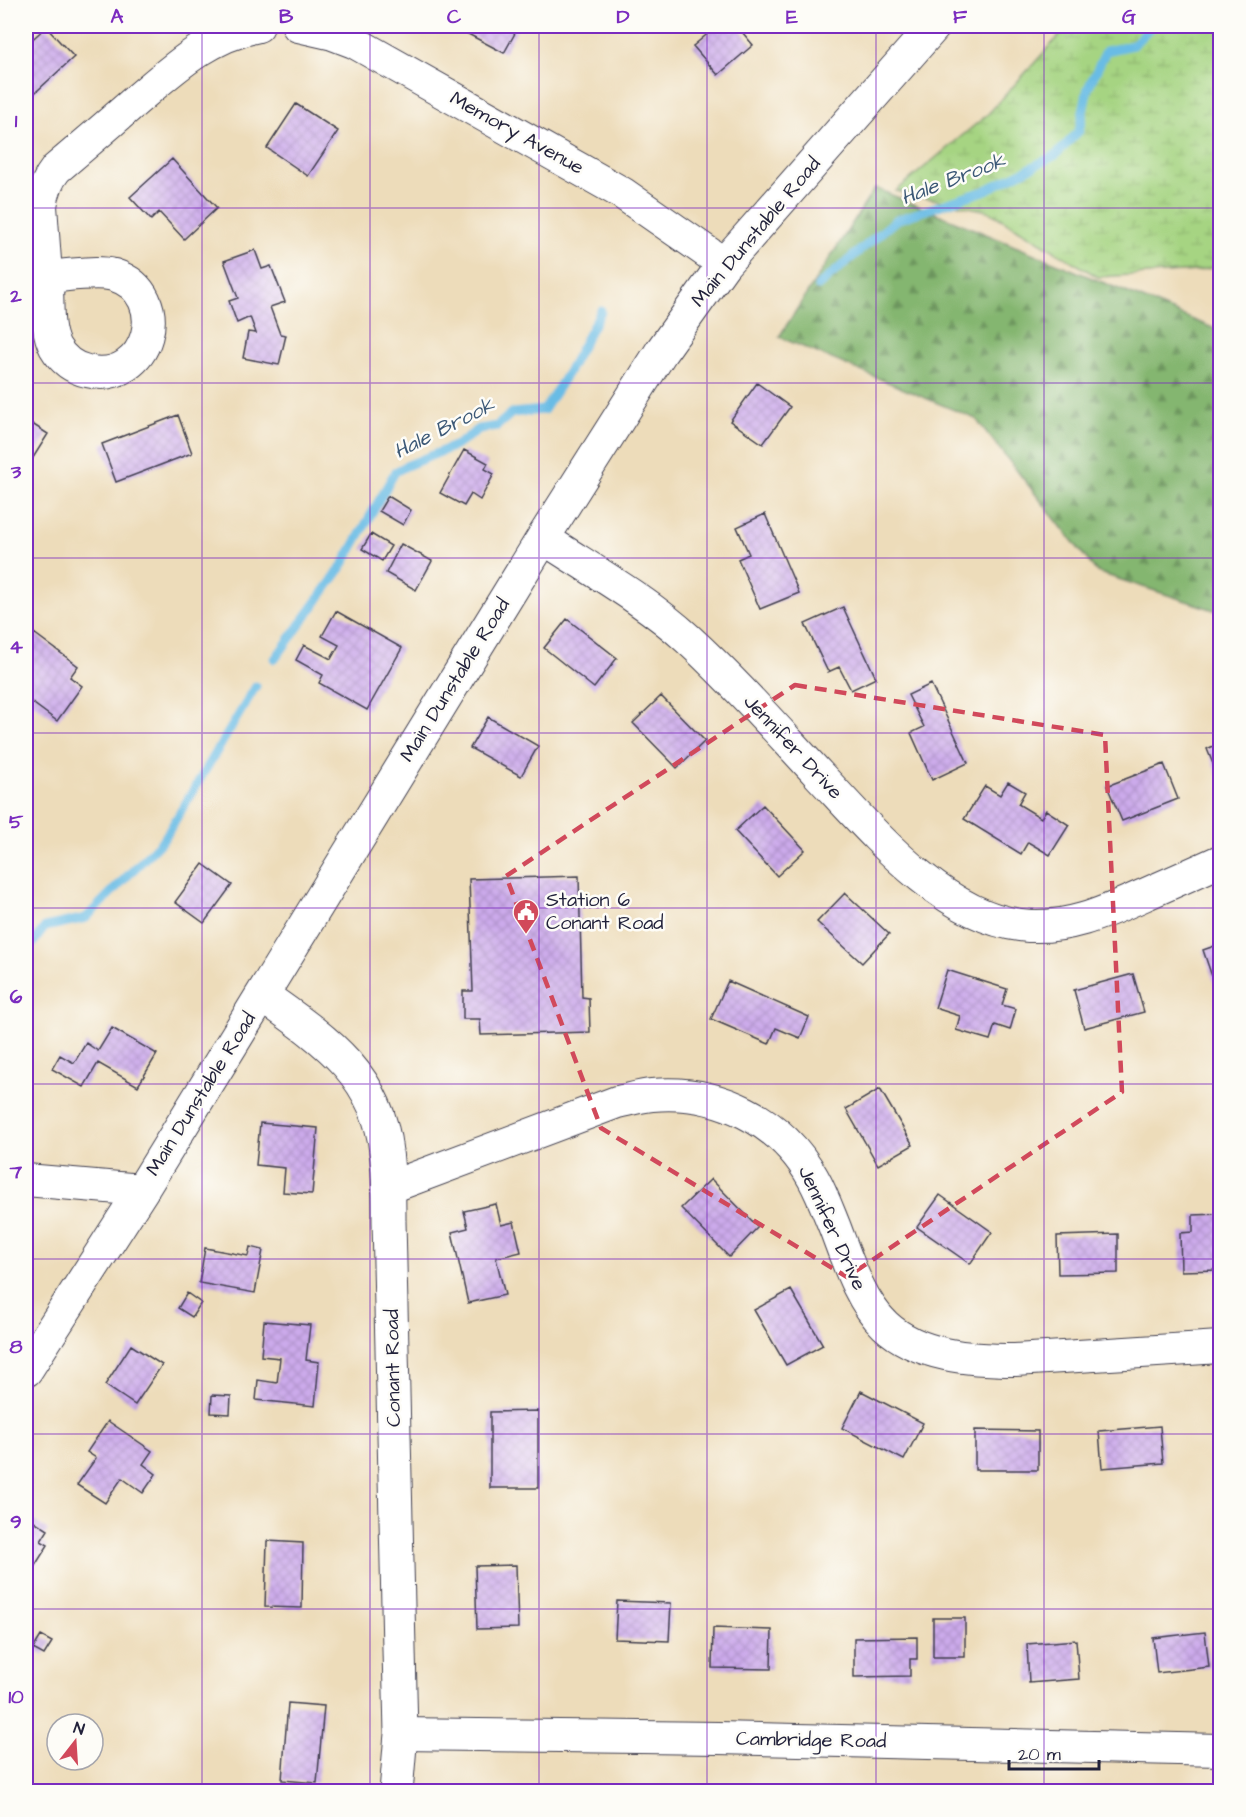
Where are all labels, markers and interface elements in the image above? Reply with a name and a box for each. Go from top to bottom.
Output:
text: A [111,3,124,31]
text: B [279,3,294,31]
text: C [447,3,462,31]
text: D [617,3,630,31]
text: E [786,3,798,31]
text: F [953,3,968,31]
text: G [1122,3,1136,31]
street label: Memory Avenue [444,85,589,182]
text: 1 [15,107,18,135]
water label: Hale Brook [897,145,1010,212]
street label: Main Dunstable Road [685,151,827,313]
text: 2 [9,282,22,310]
water label: Hale Brook [389,390,500,466]
text: 3 [10,458,22,486]
street label: Main Dunstable Road [393,593,517,767]
text: 4 [9,633,23,661]
street label: Jennifer Drive [737,688,849,806]
text: 5 [9,808,24,836]
place label: Station 6 Conant Road [546,886,664,937]
public building icon: Station 6 Conant Road [511,897,541,935]
text: 6 [10,983,23,1011]
street label: Main Dunstable Road [139,1007,263,1181]
text: 7 [9,1158,23,1186]
street label: Jennifer Drive [791,1161,873,1295]
street label: Conant Road [378,1309,408,1427]
text: 8 [10,1333,23,1361]
text: 9 [10,1508,22,1536]
text: 10 [8,1683,24,1711]
north arrow [45,1712,105,1772]
text: N [71,1717,87,1741]
street label: Cambridge Road [735,1725,886,1756]
scale bar [1009,1733,1099,1771]
text: 20 m [1018,1742,1061,1767]

